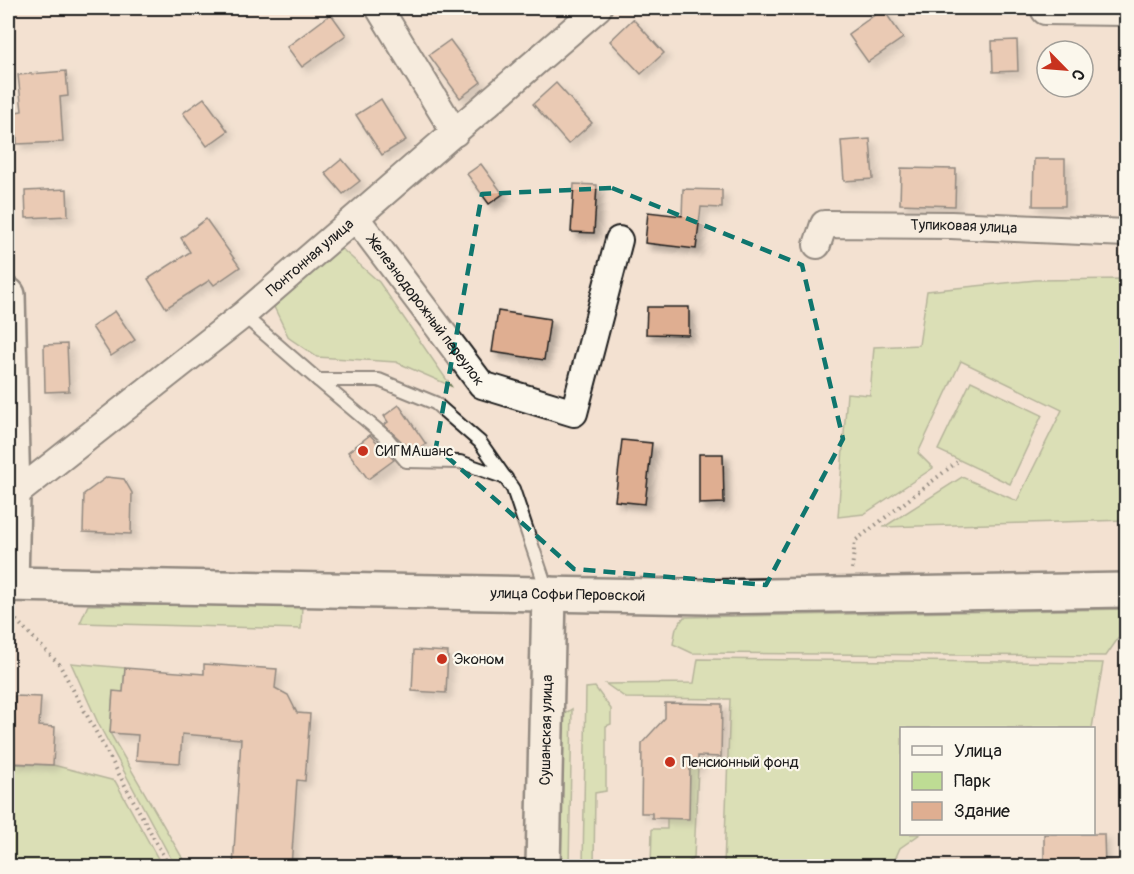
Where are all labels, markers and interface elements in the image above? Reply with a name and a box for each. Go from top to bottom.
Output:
north arrow [1035,39,1095,99]
text: С [1066,66,1089,84]
street label: Понтонная улица [262,214,358,300]
street label: Тупиковая улица [910,215,1018,238]
street label: Железнодорожный переулок [362,230,489,390]
place label: СИГМАшанс [375,442,454,461]
marker: СИГМАшанс [356,444,370,458]
street label: улица Софьи Перовской [489,583,646,605]
place label: Эконом [454,650,504,669]
marker: Эконом [435,652,449,666]
street label: Сушанская улица [535,674,557,786]
legend [900,727,1095,835]
text: Улица [954,740,1002,763]
place label: Пенсионный фонд [682,753,798,772]
marker: Пенсионный фонд [663,755,677,769]
text: Парк [954,770,991,793]
text: Здание [954,800,1010,823]

